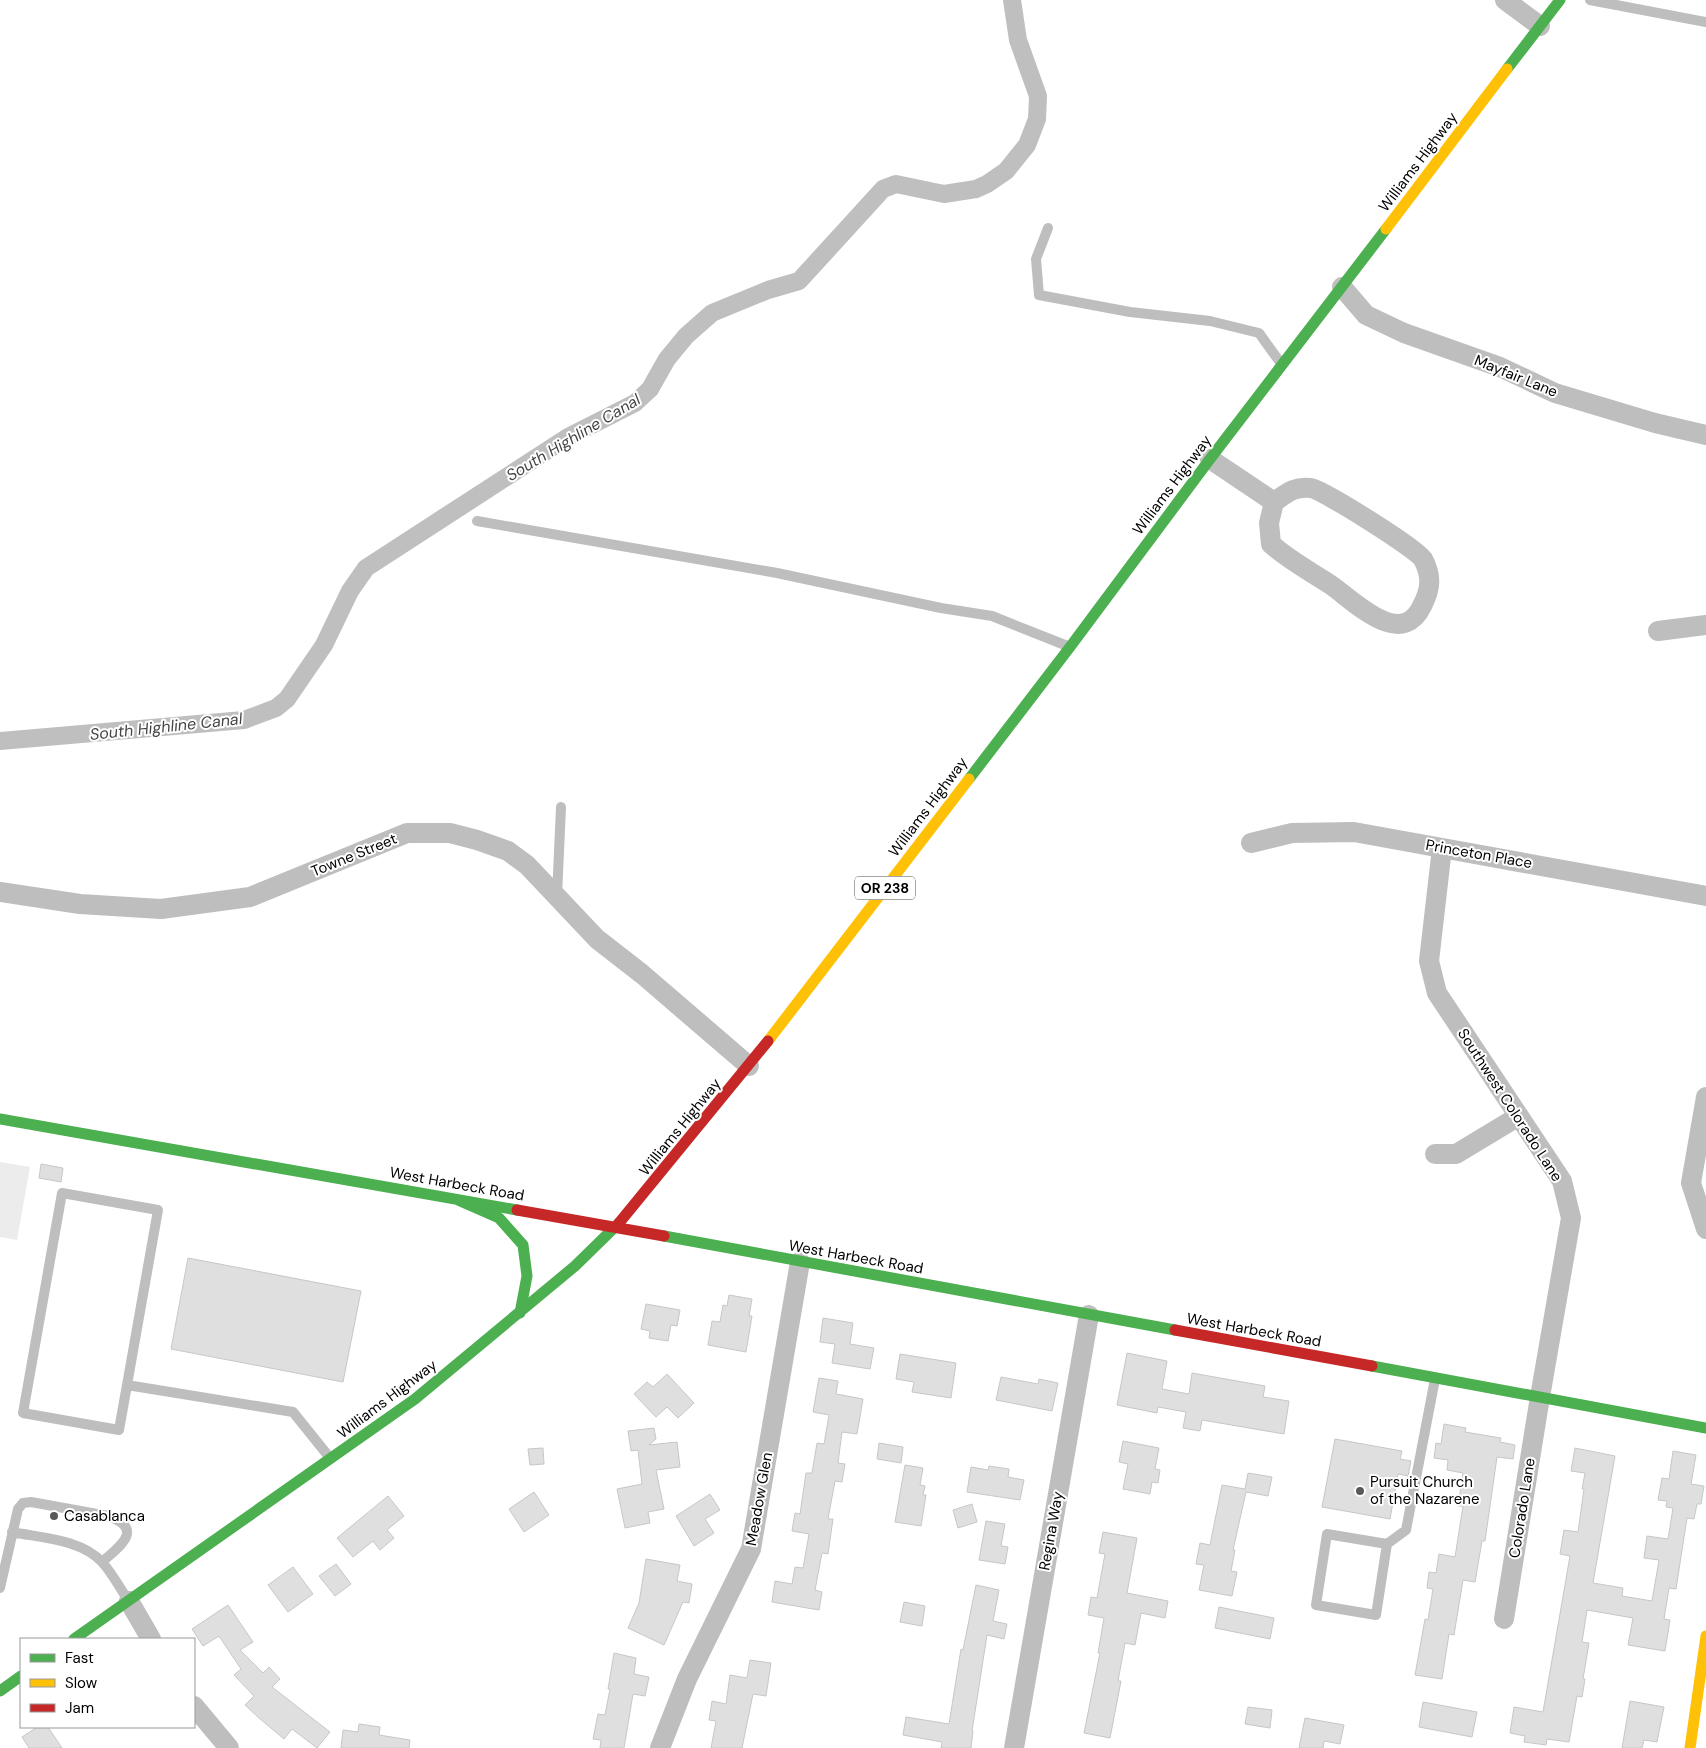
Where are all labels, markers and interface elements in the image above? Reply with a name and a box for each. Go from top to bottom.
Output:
street label: Williams Highway [1374,108,1462,216]
street label: Mayfair Lane [1471,350,1561,402]
water label: South Highline Canal [502,389,645,486]
street label: Williams Highway [1128,431,1216,539]
water label: South Highline Canal [89,708,244,745]
street label: Williams Highway [884,753,972,861]
street label: Towne Street [308,829,400,881]
street label: Princeton Place [1424,835,1534,873]
road number: OR 238 [855,876,915,900]
street label: Southwest Colorado Lane [1453,1025,1567,1185]
street label: Williams Highway [635,1074,726,1180]
street label: West Harbeck Road [388,1162,526,1206]
street label: West Harbeck Road [787,1235,925,1279]
street label: West Harbeck Road [1185,1308,1323,1352]
street label: Williams Highway [333,1355,441,1443]
street label: Meadow Glen [741,1451,777,1547]
street label: Colorado Lane [1504,1457,1540,1559]
place label: Pursuit Church of the Nazarene [1370,1472,1479,1509]
marker: Pursuit Church of the Nazarene [1354,1485,1366,1497]
street label: Regina Way [1034,1489,1068,1572]
place label: Casablanca [64,1506,145,1526]
marker: Casablanca [48,1510,60,1522]
legend [20,1638,195,1728]
text: Fast [65,1648,94,1668]
text: Slow [65,1673,98,1693]
text: Jam [65,1698,94,1718]

